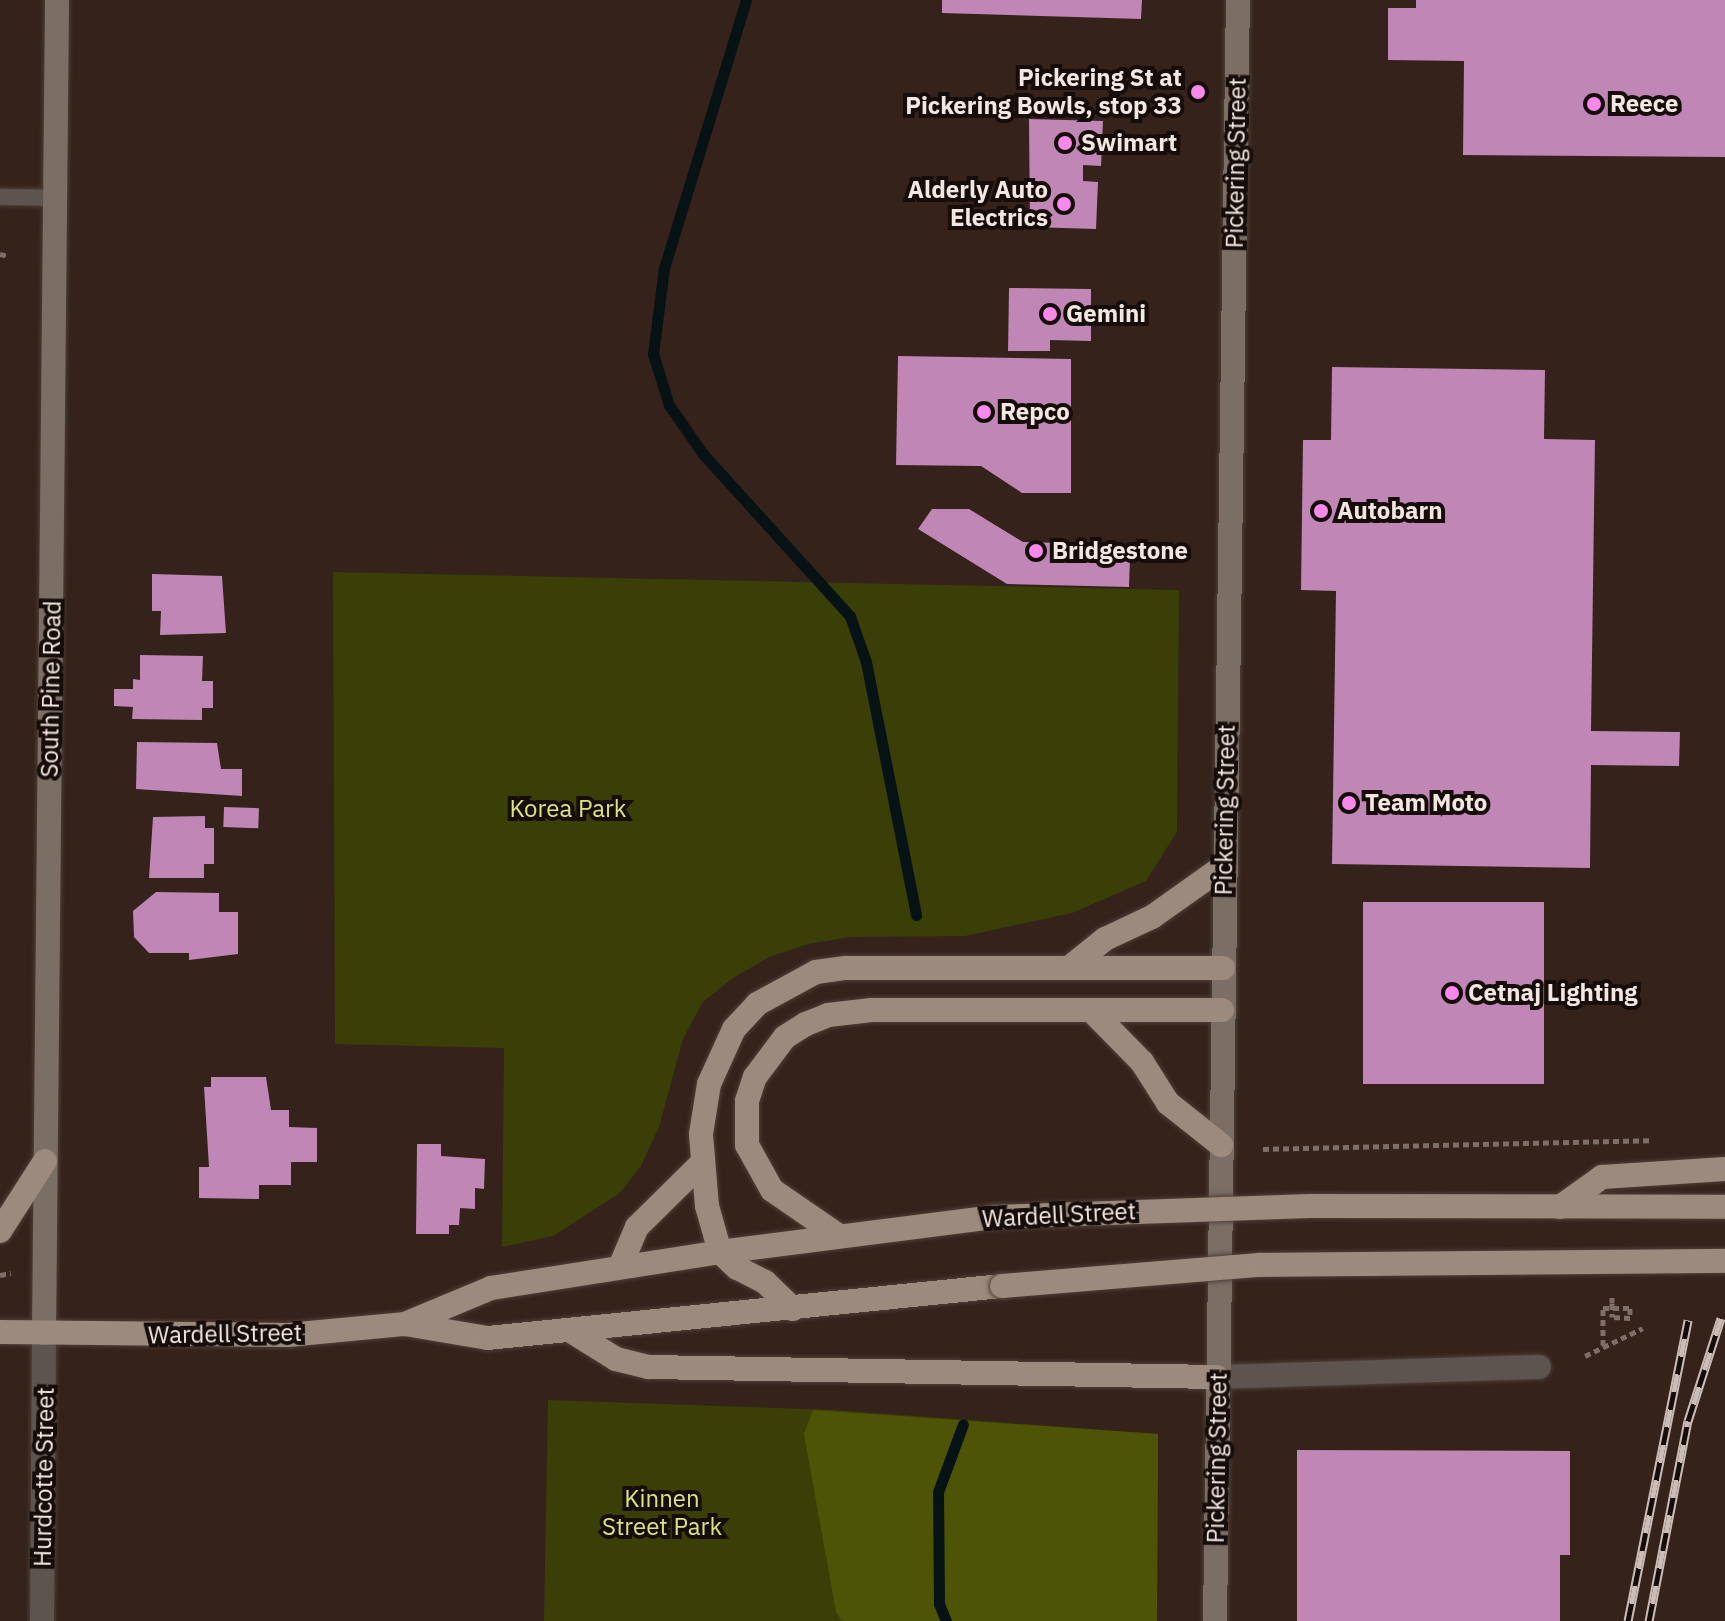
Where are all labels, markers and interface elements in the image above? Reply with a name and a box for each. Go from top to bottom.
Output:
place label: Pickering St at Pickering Bowls, stop 33 [905,64,1182,120]
street label: Pickering Street [1220,77,1252,249]
marker: Pickering St at Pickering Bowls, stop 33 [1189,83,1207,101]
place label: Reece [1610,90,1679,118]
marker: Reece [1585,95,1603,113]
place label: Swimart [1081,129,1177,157]
marker: Swimart [1056,134,1074,152]
place label: Alderly Auto Electrics [908,176,1048,232]
marker: Alderly Auto Electrics [1055,195,1073,213]
place label: Gemini [1066,300,1146,328]
marker: Gemini [1041,305,1059,323]
place label: Repco [1000,398,1070,426]
marker: Repco [975,403,993,421]
place label: Autobarn [1337,497,1443,525]
marker: Autobarn [1312,502,1330,520]
place label: Bridgestone [1052,537,1188,565]
marker: Bridgestone [1027,542,1045,560]
street label: South Pine Road [35,600,67,778]
street label: Pickering Street [1209,724,1241,896]
place label: Team Moto [1365,789,1487,817]
marker: Team Moto [1340,794,1358,812]
park label: Korea Park [510,795,626,823]
place label: Cetnaj Lighting [1468,979,1638,1007]
marker: Cetnaj Lighting [1443,984,1461,1002]
street label: Wardell Street [981,1197,1137,1233]
street label: Wardell Street [148,1318,302,1350]
street label: Pickering Street [1201,1372,1233,1544]
street label: Hurdcotte Street [28,1387,60,1567]
park label: Kinnen Street Park [602,1485,722,1541]

